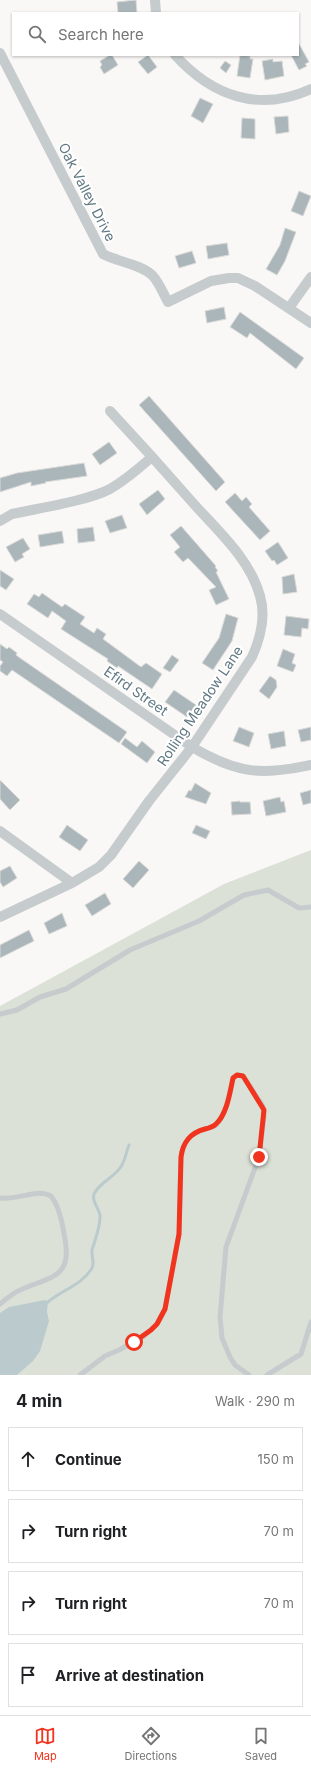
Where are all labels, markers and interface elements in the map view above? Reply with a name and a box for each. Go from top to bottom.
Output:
search box [12,12,299,56]
icon: search [26,23,48,45]
text: Search here [58,25,144,44]
street label: Oak Valley Drive [55,140,120,244]
street label: Rolling Meadow Lane [153,642,246,769]
street label: Efird Street [101,662,172,719]
route end [250,1148,268,1166]
route start [125,1333,143,1351]
text: 4 min [16,1391,62,1411]
text: Walk · 290 m [215,1393,295,1409]
icon: ahead [17,1448,39,1470]
text: Continue [55,1450,122,1469]
text: 150 m [258,1451,294,1467]
icon: right [17,1520,39,1542]
text: Turn right [55,1522,127,1541]
text: 70 m [264,1523,294,1539]
icon: right [17,1592,39,1614]
text: Turn right [55,1594,127,1613]
text: 70 m [264,1595,294,1611]
icon: arrive [17,1664,39,1686]
text: Arrive at destination [55,1666,204,1685]
tab: Map [34,1725,57,1763]
tab: Directions [125,1725,177,1763]
tab: Saved [245,1725,277,1763]

